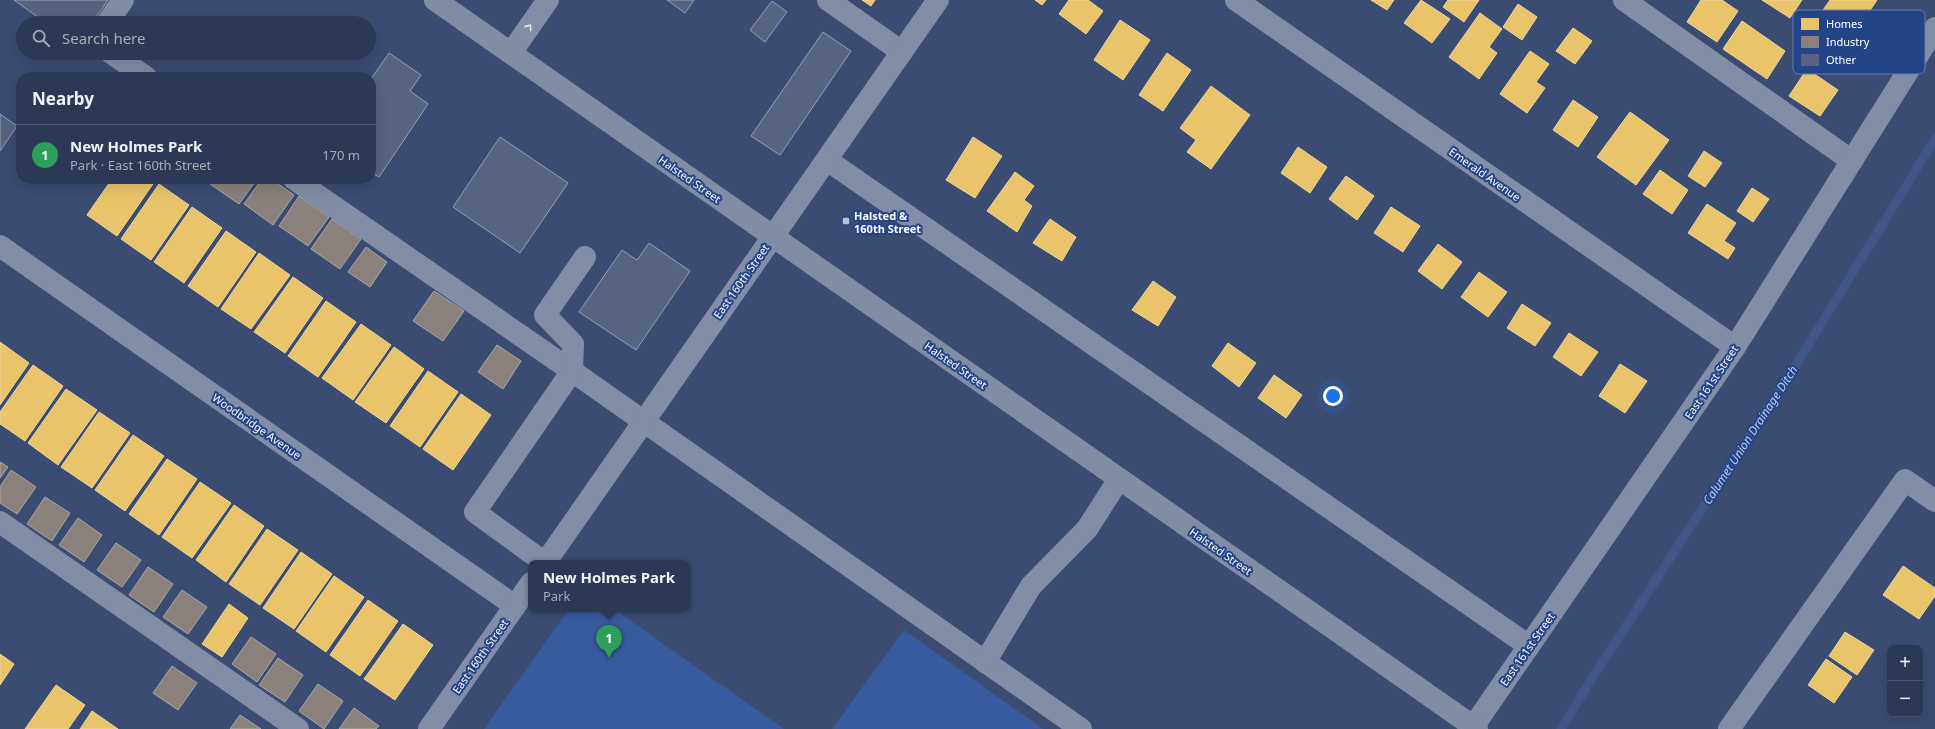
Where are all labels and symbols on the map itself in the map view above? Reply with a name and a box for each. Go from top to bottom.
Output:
legend [1793,10,1925,74]
text: Homes [1826,16,1863,31]
one-way arrow [524,24,531,31]
text: Industry [1826,34,1870,49]
text: Other [1826,52,1857,67]
street label: Emerald Avenue [1446,144,1524,204]
street label: Halsted Street [656,152,724,206]
place label: Halsted & 160th Street [854,208,921,236]
marker: Halsted & 160th Street [841,216,851,226]
street label: East 160th Street [710,241,772,321]
street label: Halsted Street [922,338,990,392]
street label: East 161st Street [1681,342,1741,422]
water label: Calumet Union Drainage Ditch [1699,362,1801,508]
your location [1323,386,1343,406]
street label: Woodbridge Avenue [210,390,304,462]
street label: Halsted Street [1187,524,1255,578]
street label: East 161st Street [1496,609,1558,689]
street label: East 160th Street [449,616,511,696]
pin: 1 [596,625,622,658]

